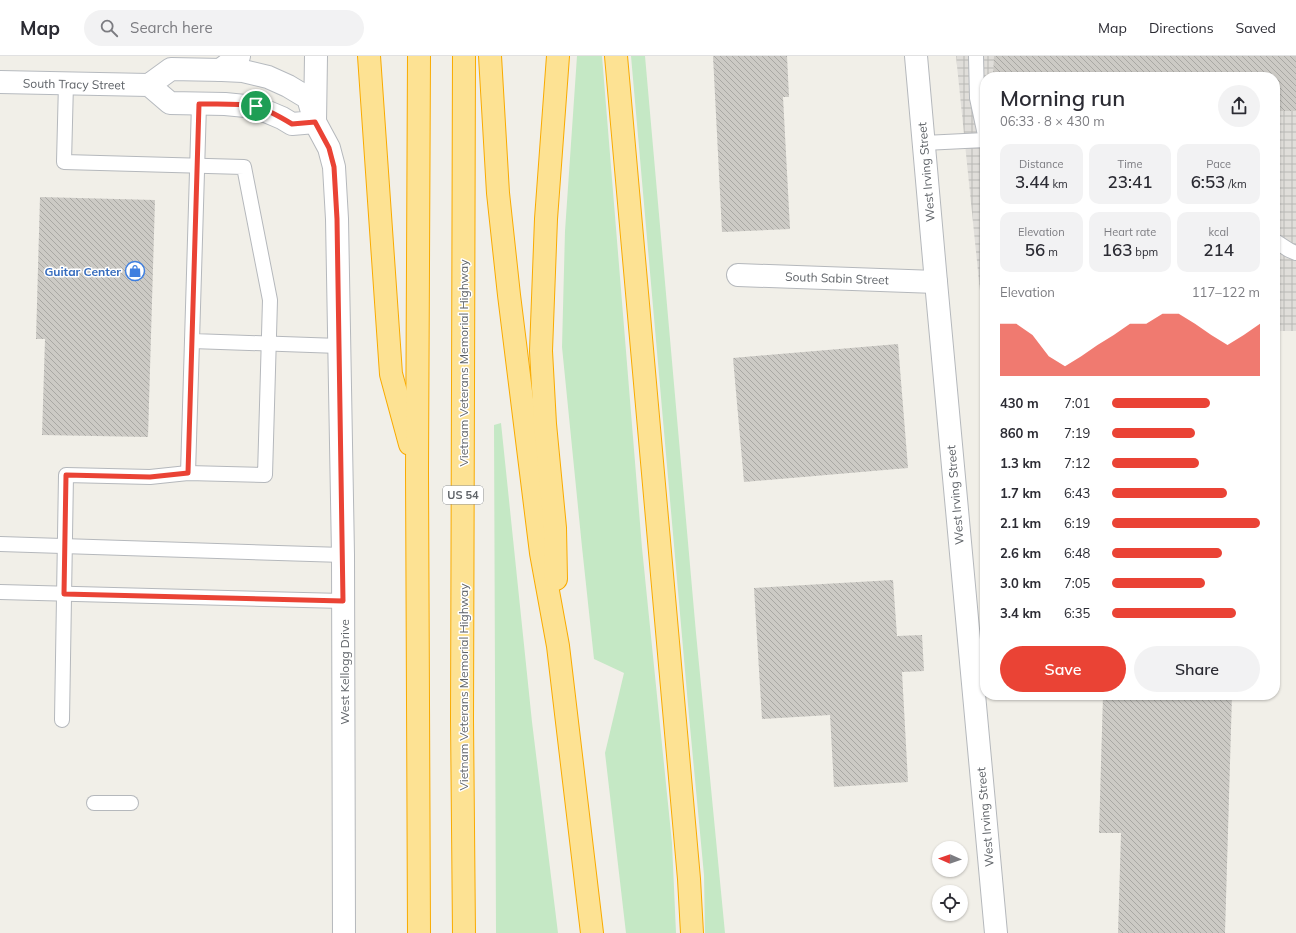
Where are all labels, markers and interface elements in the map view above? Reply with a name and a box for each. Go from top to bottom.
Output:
search box [84,10,364,46]
text: Map [20,16,60,40]
icon: search [98,17,120,39]
text: Search here [130,18,213,37]
text: Map [1098,19,1127,37]
text: Directions [1149,19,1214,37]
text: Saved [1236,19,1276,37]
street label: South Tracy Street [23,76,125,92]
text: Morning run [1000,84,1125,112]
button: share [1218,85,1260,127]
pin [239,89,273,123]
icon: arrive [245,95,267,117]
text: 06:33 · 8 × 430 m [1000,113,1105,129]
street label: West Irving Street [914,122,938,222]
text: Distance [1019,157,1064,171]
text: Time [1118,157,1142,171]
text: Pace [1206,157,1231,171]
text: 3.44 [1015,171,1050,192]
text: 23:41 [1108,171,1152,192]
text: 6:53 [1191,171,1225,192]
text: km [1050,177,1068,191]
text: /km [1225,177,1247,191]
text: Elevation [1018,225,1065,239]
text: Heart rate [1104,225,1156,239]
text: kcal [1209,225,1229,239]
text: 56 [1025,239,1045,260]
text: 163 [1102,239,1132,260]
text: 214 [1203,239,1234,260]
text: m [1045,245,1058,259]
text: bpm [1132,245,1158,259]
street label: Vietnam Veterans Memorial Highway [456,259,471,467]
shop icon: Guitar Center [124,260,146,282]
place label: Guitar Center [44,264,121,279]
street label: South Sabin Street [785,269,889,287]
text: Elevation [1000,284,1055,300]
text: 117–122 m [1192,284,1260,300]
text: 430 m [1000,395,1039,411]
text: 7:01 [1064,395,1090,411]
text: 860 m [1000,425,1039,441]
text: 7:19 [1064,425,1090,441]
street label: West Irving Street [943,445,967,545]
text: 1.3 km [1000,455,1041,471]
text: 7:12 [1064,455,1090,471]
text: 1.7 km [1000,485,1041,501]
text: 6:43 [1064,485,1090,501]
road number: US 54 [443,486,483,504]
text: 2.1 km [1000,515,1041,531]
text: 6:19 [1064,515,1090,531]
text: 2.6 km [1000,545,1041,561]
text: 6:48 [1064,545,1090,561]
text: 3.0 km [1000,575,1041,591]
text: 7:05 [1064,575,1090,591]
street label: Vietnam Veterans Memorial Highway [456,583,471,791]
text: 3.4 km [1000,605,1041,621]
text: 6:35 [1064,605,1090,621]
street label: West Kellogg Drive [337,619,352,725]
button: Save [1000,646,1126,692]
button: Share [1134,646,1260,692]
street label: West Irving Street [973,767,997,867]
north arrow [932,841,968,877]
map controls [932,841,968,921]
button: locate [932,885,968,921]

